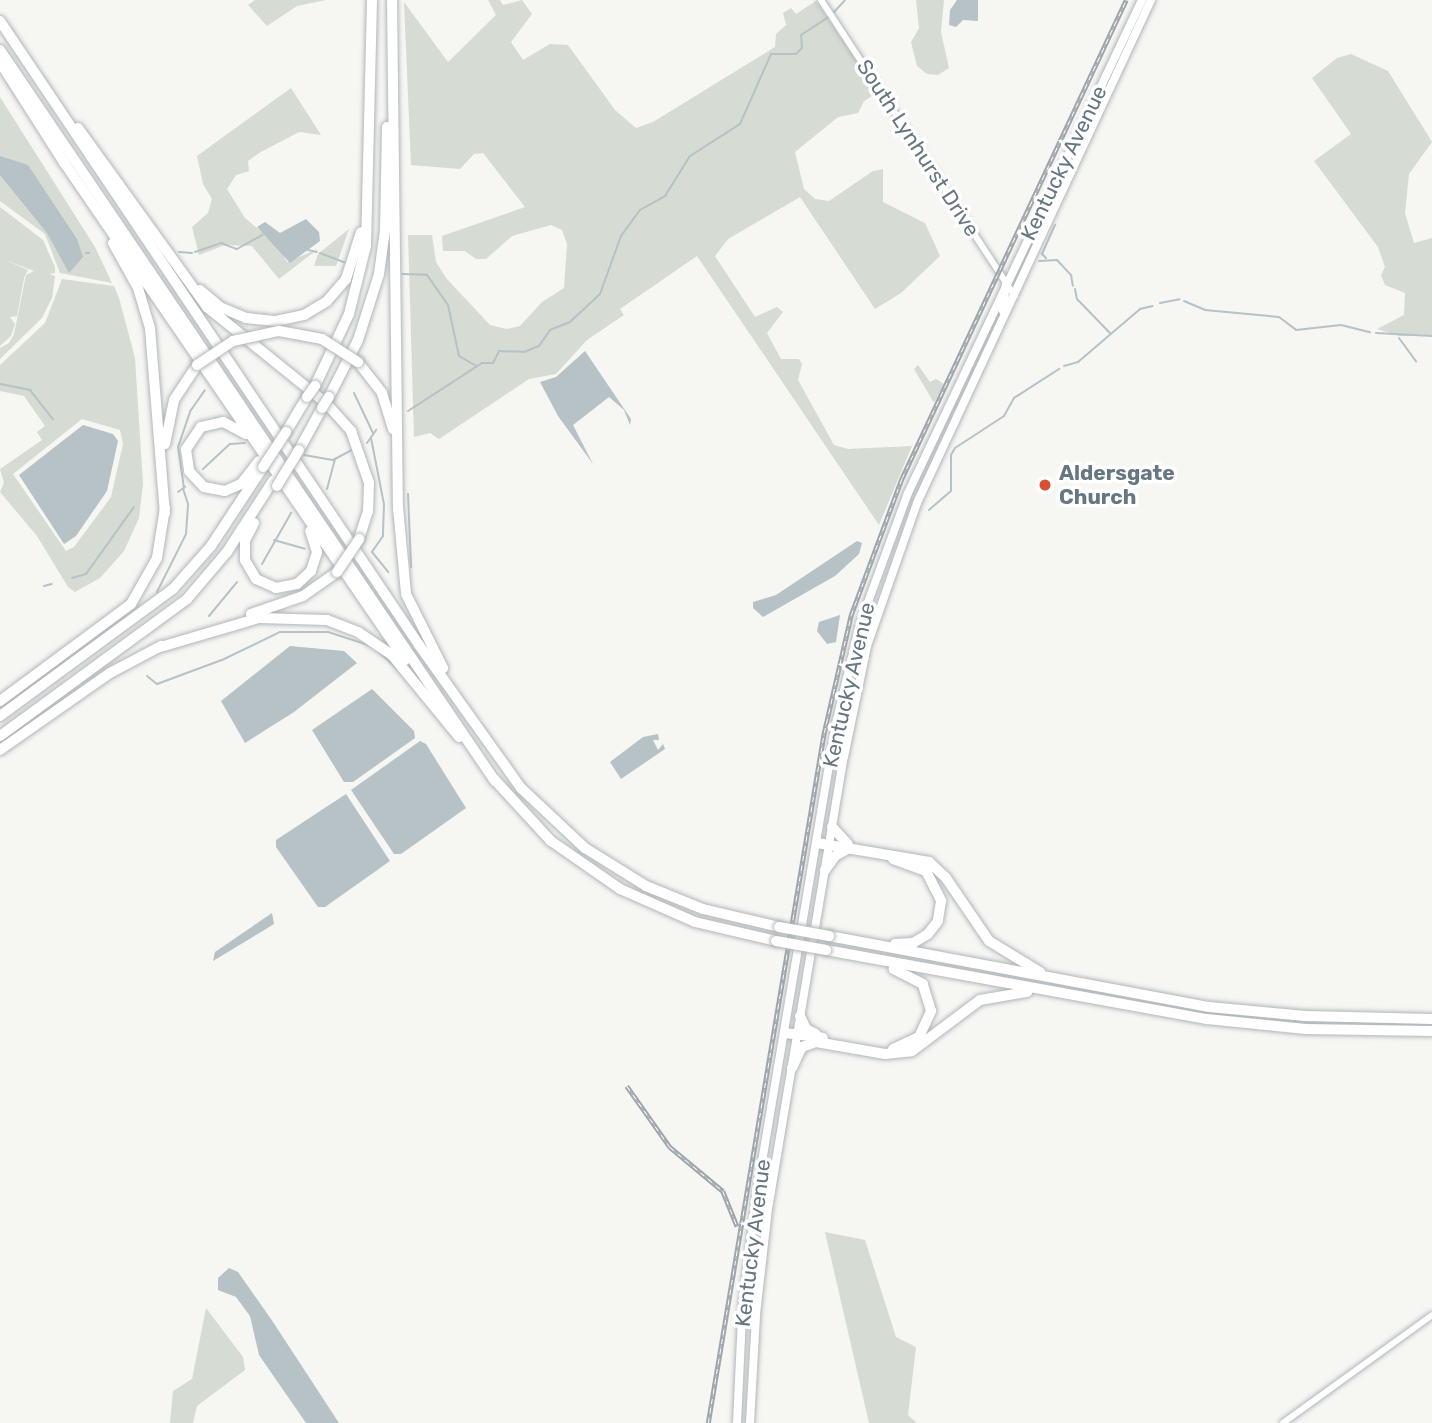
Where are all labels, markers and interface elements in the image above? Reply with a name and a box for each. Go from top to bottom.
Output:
street label: South Lynhurst Drive [851,55,985,241]
street label: Kentucky Avenue [1015,81,1113,245]
place label: Aldersgate Church [1059,460,1175,510]
marker: Aldersgate Church [1037,477,1053,493]
street label: Kentucky Avenue [818,599,880,771]
street label: Kentucky Avenue [730,1157,776,1329]

